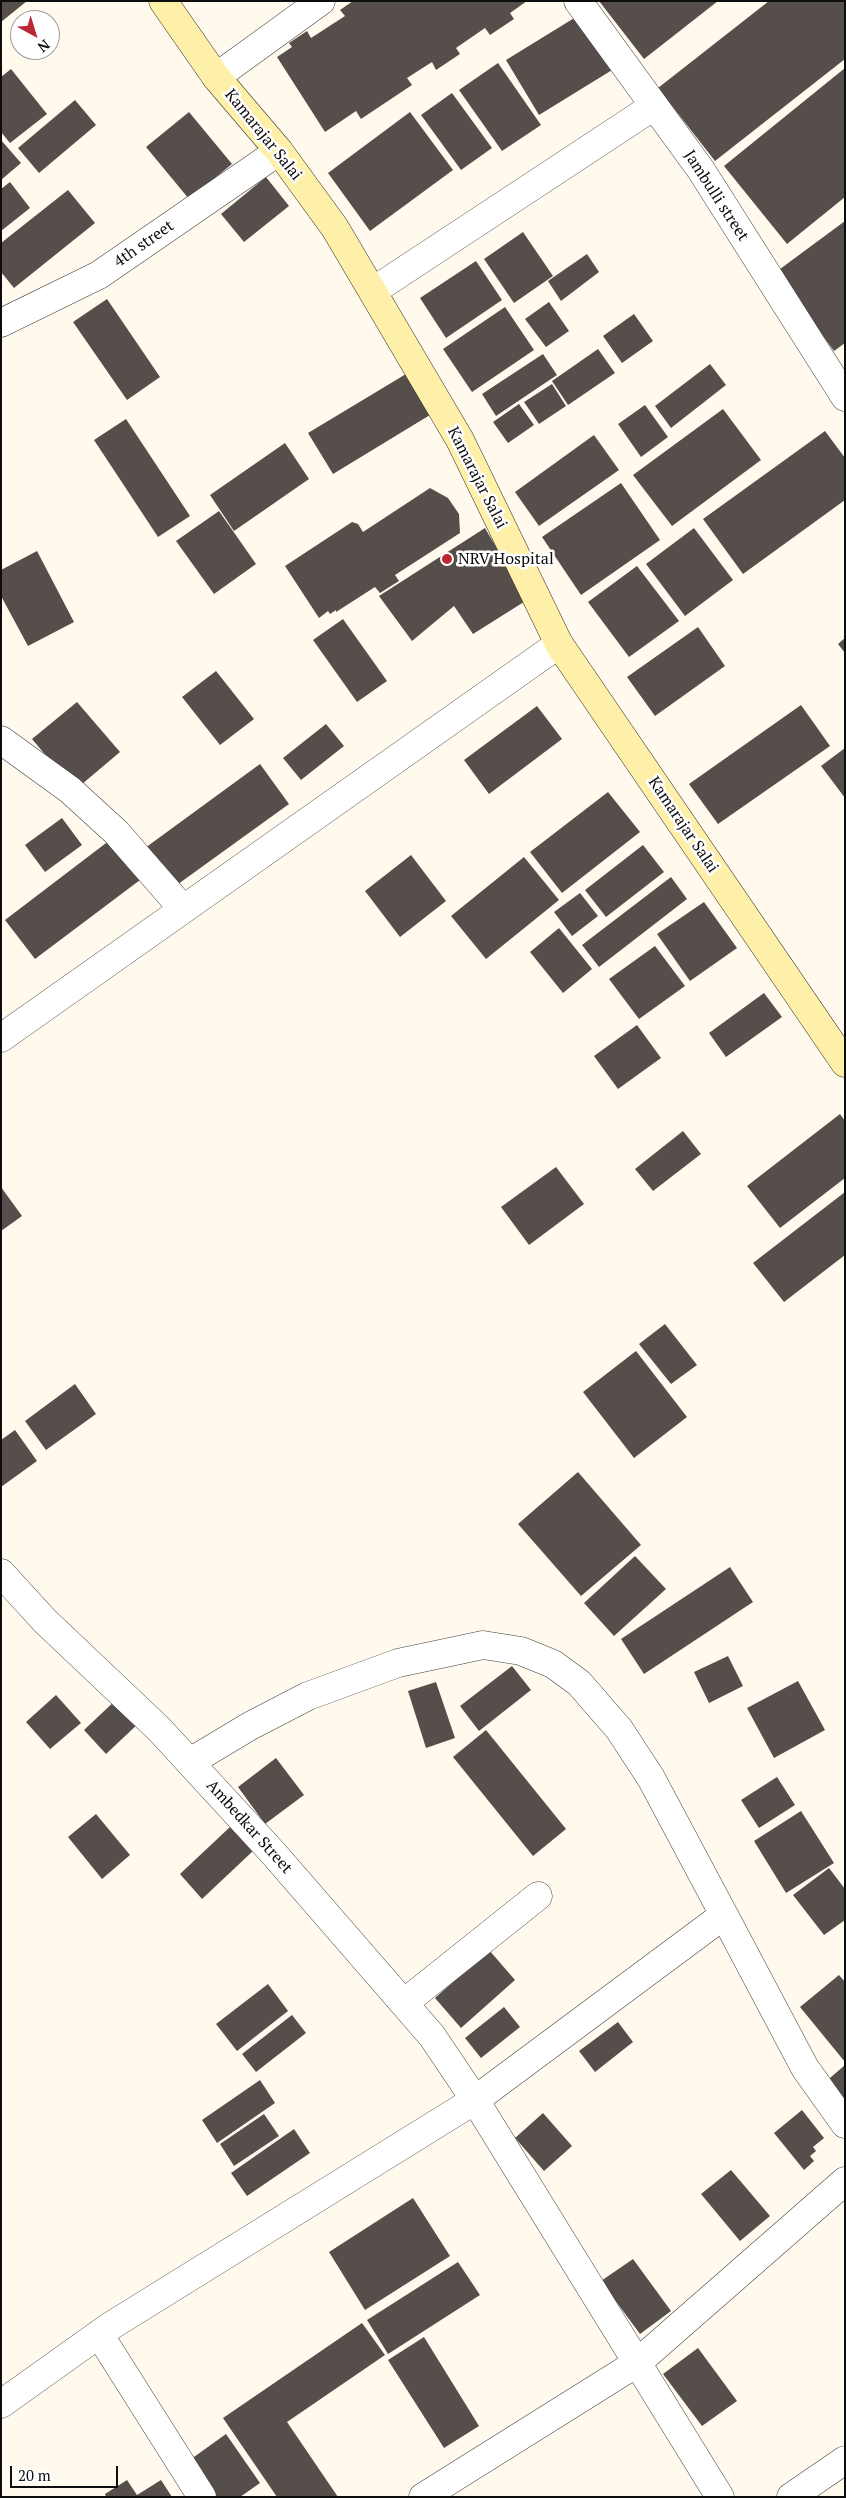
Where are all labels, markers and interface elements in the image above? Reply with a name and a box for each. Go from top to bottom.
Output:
north arrow [10,10,60,60]
text: N [34,36,54,57]
street label: Kamarajar Salai [220,86,306,184]
street label: Jambulli street [679,147,753,245]
street label: 4th street [110,216,178,272]
street label: Kamarajar Salai [443,424,511,532]
place label: NRV Hospital [458,549,554,569]
marker: NRV Hospital [440,552,454,566]
street label: Kamarajar Salai [644,773,722,877]
street label: Ambedkar Street [202,1776,296,1878]
scale bar [12,2456,120,2488]
text: 20 m [18,2465,51,2485]

